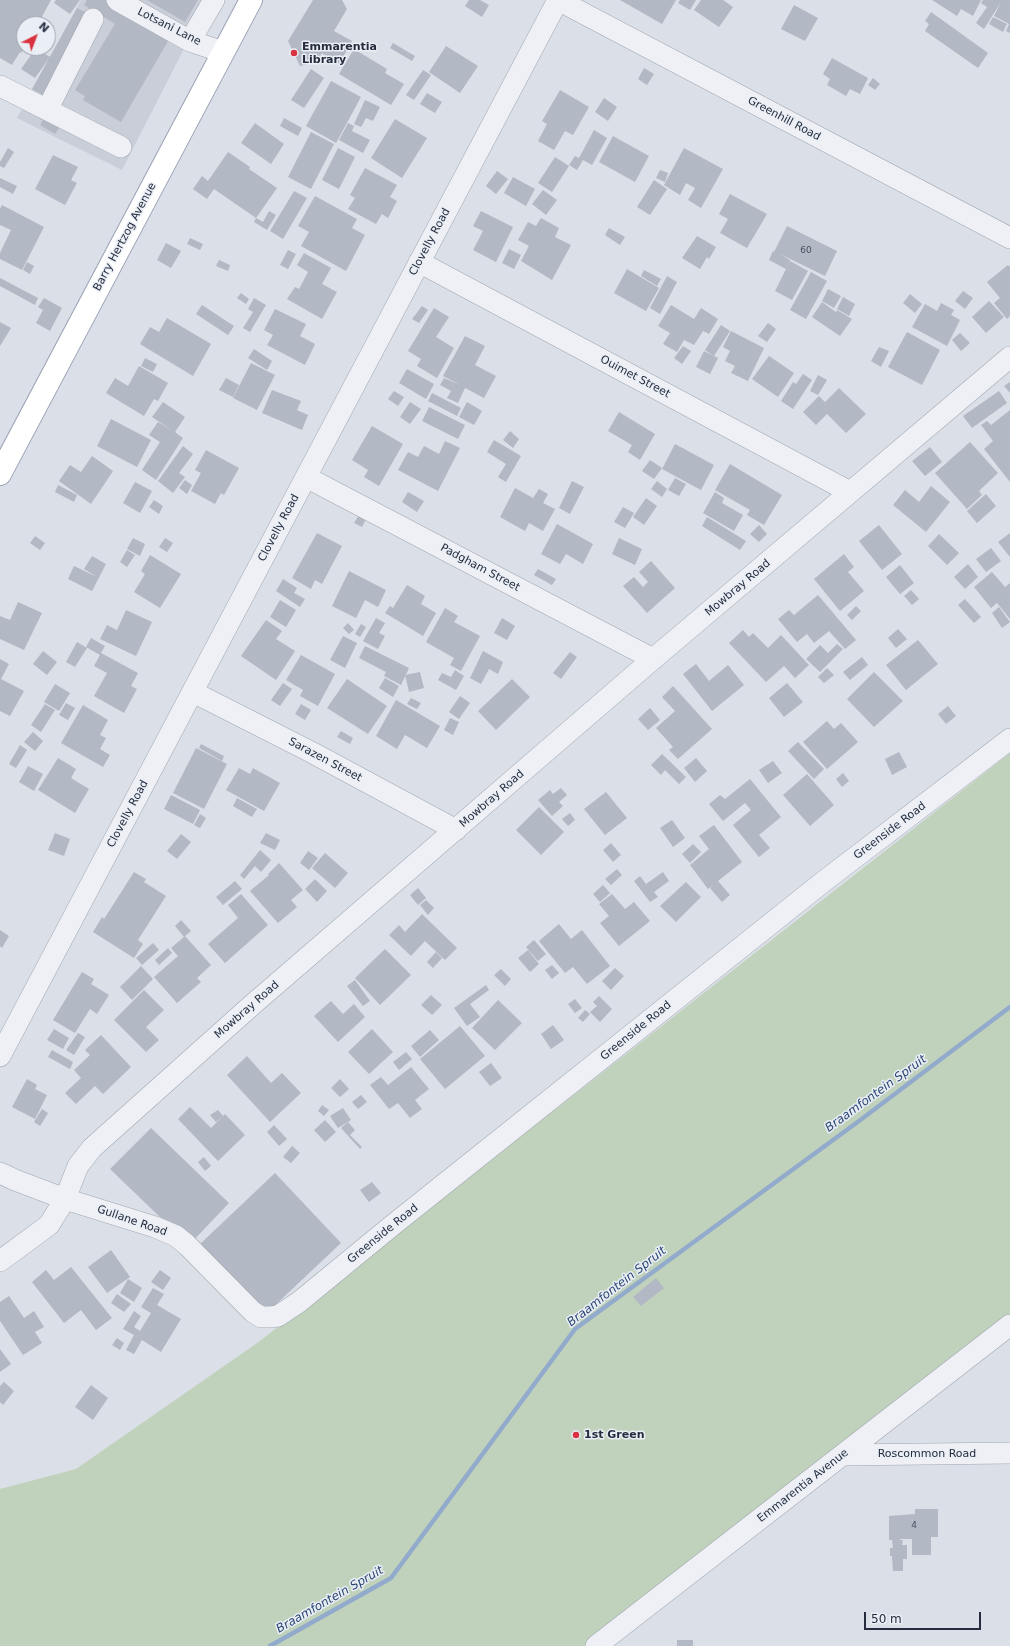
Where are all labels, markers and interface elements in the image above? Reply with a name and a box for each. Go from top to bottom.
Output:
street label: Lotsani Lane [135,5,203,49]
north arrow [16,16,56,56]
text: N [36,20,51,35]
place label: Emmarentia Library [302,40,377,66]
marker: Emmarentia Library [289,48,299,58]
street label: Greenhill Road [745,94,823,144]
street label: Barry Hertzog Avenue [91,181,159,293]
street label: Clovelly Road [407,206,453,278]
house number: 60 [800,246,812,256]
street label: Ouimet Street [598,353,672,401]
street label: Clovelly Road [256,492,302,564]
street label: Padgham Street [438,541,522,595]
street label: Mowbray Road [703,557,773,619]
street label: Sarazen Street [286,735,364,785]
street label: Mowbray Road [457,767,527,831]
street label: Clovelly Road [105,778,151,850]
street label: Greenside Road [851,800,929,862]
street label: Mowbray Road [212,978,282,1042]
street label: Greenside Road [598,999,674,1063]
water label: Braamfontein Spruit [823,1052,929,1136]
street label: Greenside Road [345,1202,421,1266]
street label: Gullane Road [95,1203,169,1239]
water label: Braamfontein Spruit [565,1244,669,1330]
place label: 1st Green [584,1428,644,1442]
marker: 1st Green [571,1430,581,1440]
street label: Emmarentia Avenue [755,1446,851,1526]
street label: Roscommon Road [878,1447,976,1461]
house number: 4 [911,1521,917,1531]
water label: Braamfontein Spruit [274,1563,386,1637]
scale bar [866,1604,983,1630]
text: 50 m [871,1612,902,1626]

